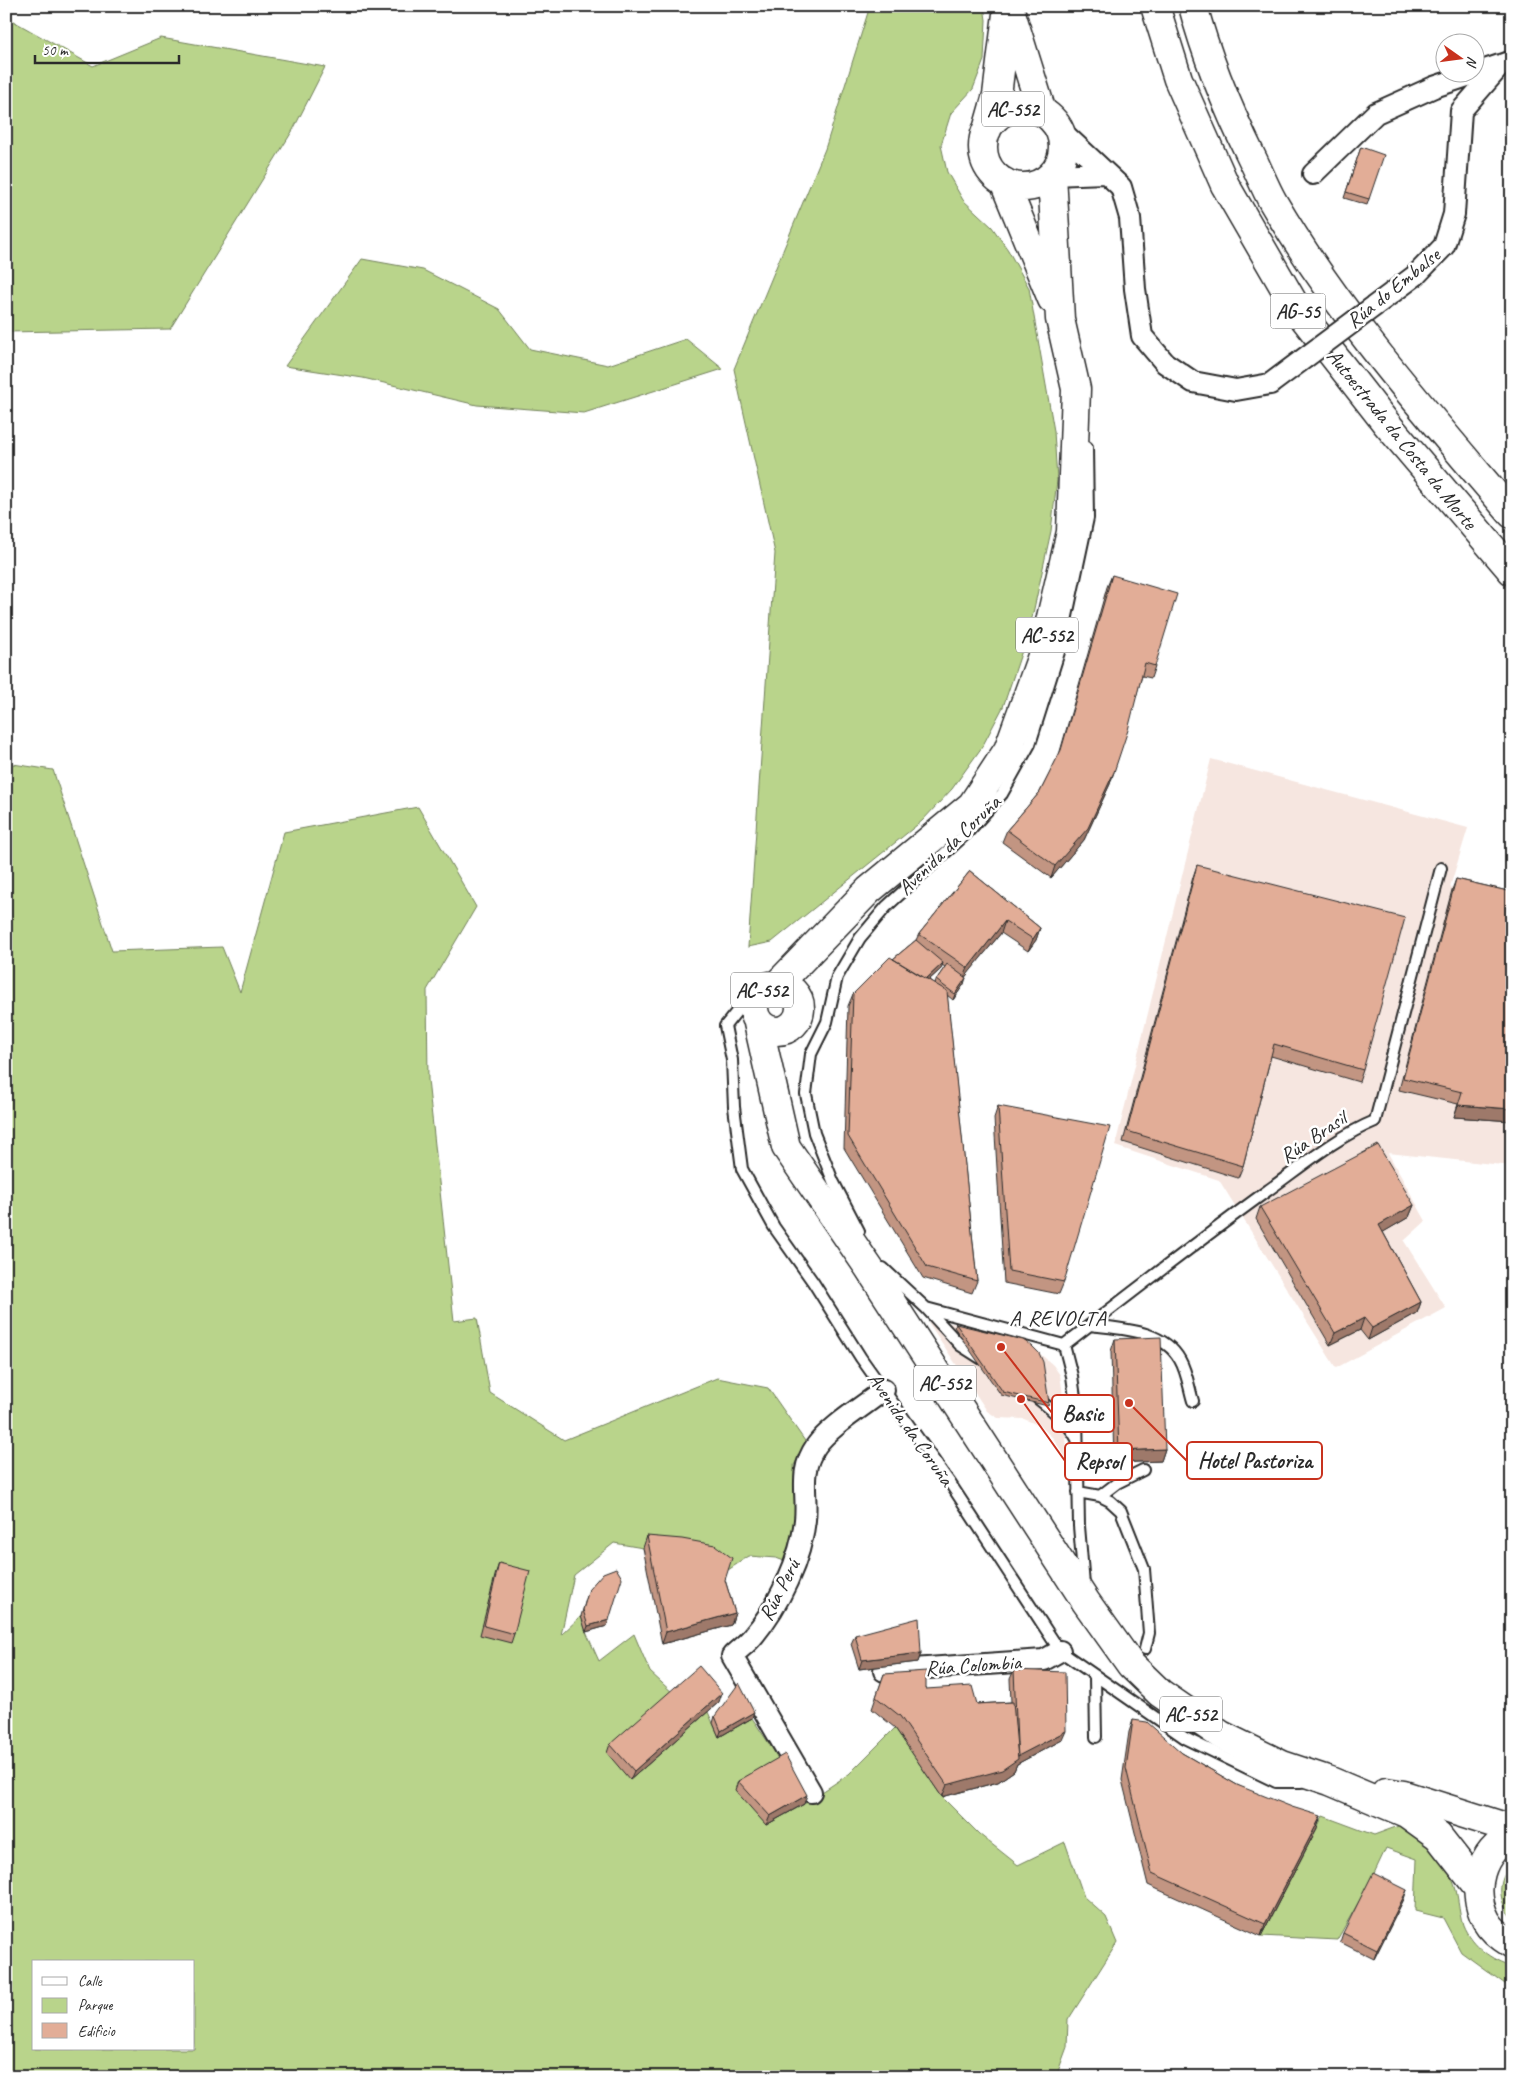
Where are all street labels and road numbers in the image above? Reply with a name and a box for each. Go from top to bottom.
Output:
road number: AC-552 [982,92,1044,126]
street label: Rúa do Embalse [1341,241,1447,334]
road number: AG-55 [1270,294,1326,328]
street label: Autoestrada da Costa da Morte [1321,344,1483,535]
road number: AC-552 [1016,618,1078,652]
street label: Avenida da Coruña [892,788,1007,901]
road number: AC-552 [731,972,793,1008]
street label: Rúa Brasil [1275,1103,1354,1169]
road number: AC-552 [914,1366,976,1400]
street label: Avenida da Coruña [862,1367,961,1493]
street label: Rúa Perú [753,1553,806,1625]
street label: Rúa Colombia [924,1649,1023,1681]
road number: AC-552 [1160,1696,1222,1732]

